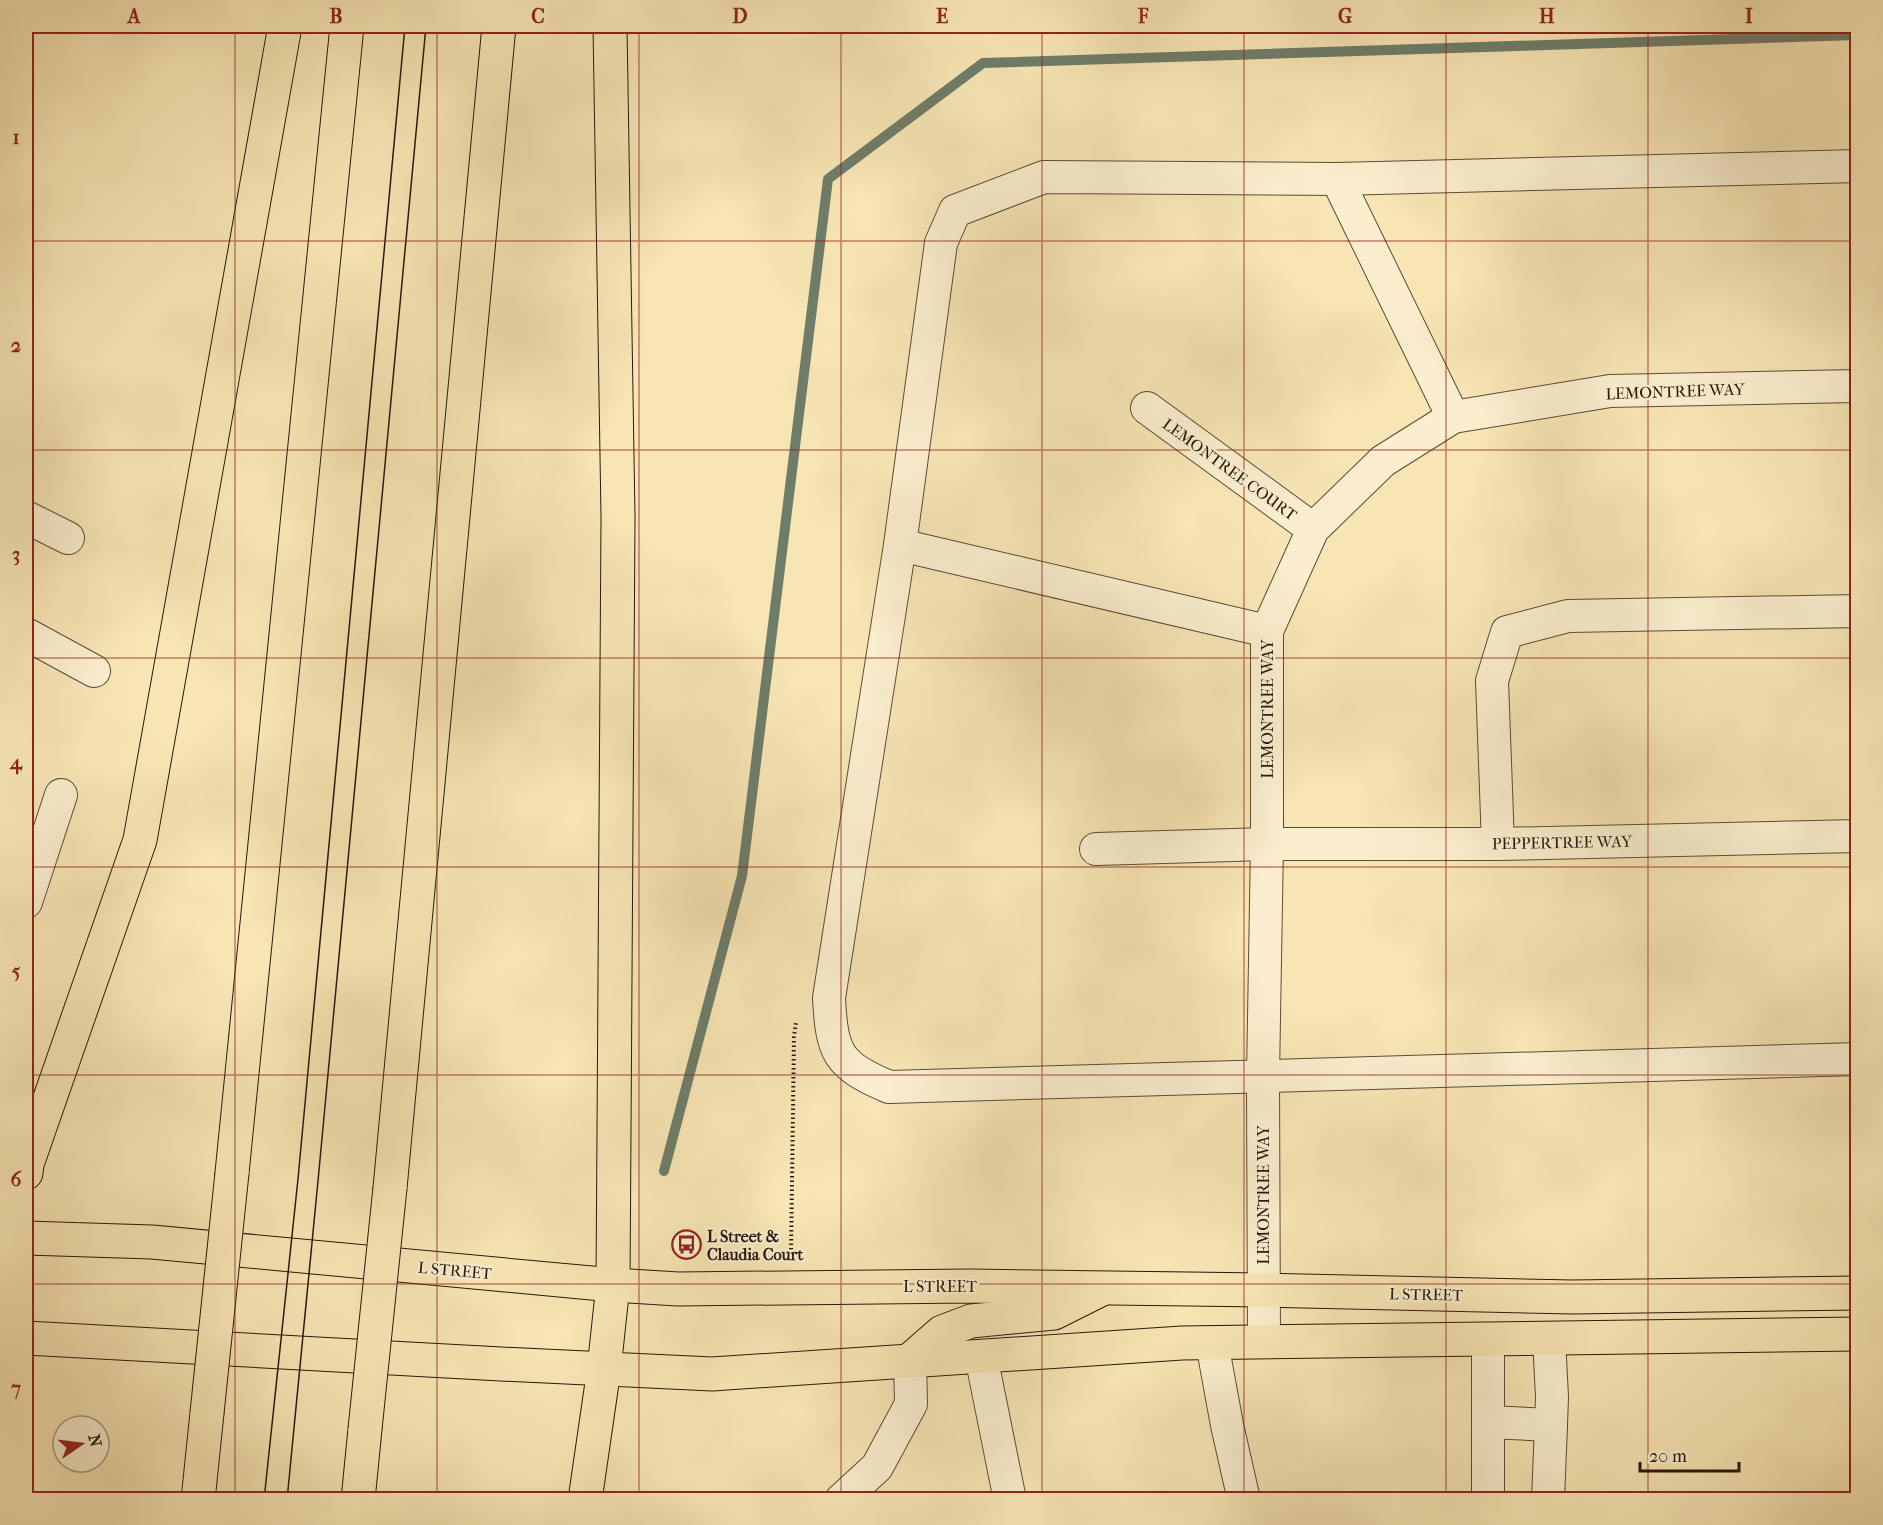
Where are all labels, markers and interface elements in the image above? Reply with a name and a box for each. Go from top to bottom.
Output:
text: A [126,5,142,28]
text: B [329,5,343,28]
text: C [531,5,545,28]
text: D [732,5,748,28]
text: E [936,5,948,28]
text: F [1137,5,1149,28]
text: G [1338,5,1352,28]
text: H [1539,5,1555,28]
text: I [1745,5,1753,28]
text: 1 [12,126,20,149]
text: 2 [11,334,21,357]
street label: LEMONTREE WAY [1605,380,1746,403]
street label: LEMONTREE COURT [1159,414,1301,525]
text: 3 [12,543,20,566]
street label: LEMONTREE WAY [1258,638,1277,779]
text: 4 [9,751,23,775]
street label: PEPPERTREE WAY [1492,832,1633,853]
text: 5 [12,960,21,983]
street label: LEMONTREE WAY [1254,1124,1273,1265]
text: 6 [11,1168,23,1191]
place label: L Street & Claudia Court [707,1227,803,1264]
bus stop icon: L Street & Claudia Court [670,1229,702,1261]
street label: L STREET [417,1258,493,1283]
street label: L STREET [903,1277,977,1296]
street label: L STREET [1389,1284,1463,1305]
text: 7 [10,1377,21,1400]
north arrow [51,1414,111,1474]
text: N [84,1432,106,1450]
scale bar [1640,1435,1739,1473]
text: 20 m [1649,1446,1687,1467]

